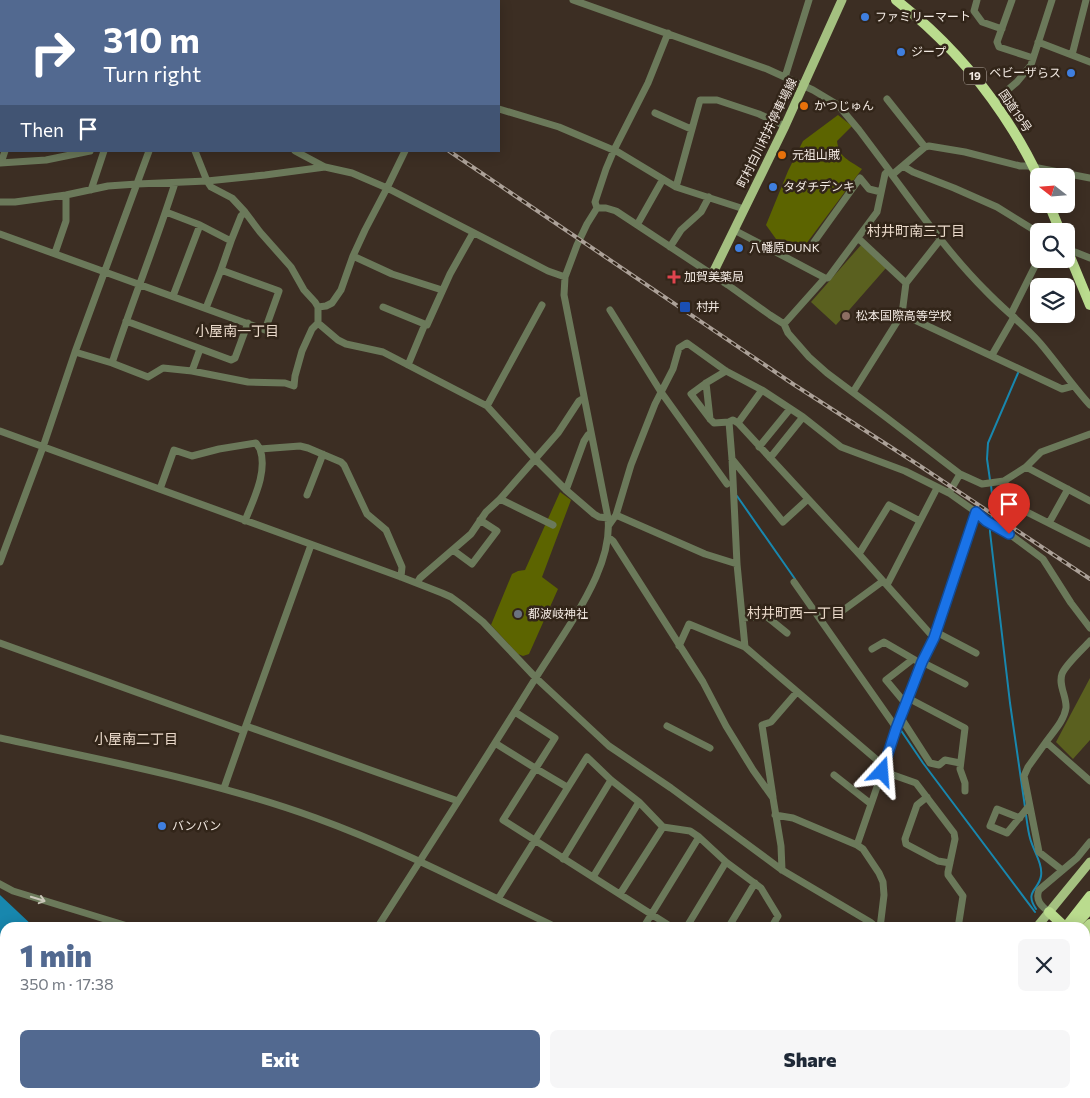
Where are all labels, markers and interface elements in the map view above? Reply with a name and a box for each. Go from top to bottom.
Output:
place label: ファミリーマート [875,9,971,23]
marker: ファミリーマート [859,11,871,23]
text: 310 m [103,17,200,60]
icon: right [20,20,85,85]
place label: ジープ [911,44,946,58]
marker: ジープ [895,46,907,58]
text: Turn right [103,60,201,87]
place label: ベビーザらス [989,65,1061,79]
marker: ベビーザらス [1065,67,1077,79]
road number: 19 [964,68,986,84]
street label: 町村白川村井停車場線 [734,76,799,190]
street label: 国道19号 [996,86,1035,134]
place label: かつじゅん [814,98,874,112]
marker: かつじゅん [798,100,810,112]
icon: arrive [74,115,102,143]
text: Then [20,118,64,141]
place label: 元祖山賊 [792,147,840,161]
marker: 元祖山賊 [776,149,788,161]
north arrow [1030,168,1075,212]
map controls [1030,168,1075,323]
place label: タダチデンキ [783,179,855,193]
marker: タダチデンキ [767,181,779,193]
district label: 村井町南三丁目 [867,222,965,239]
button: search [1030,223,1075,268]
place label: 八幡原DUNK [749,240,820,254]
marker: 八幡原DUNK [733,242,745,254]
place label: 加賀美薬局 [684,269,744,283]
marker: 加賀美薬局 [668,271,680,283]
button: layers [1030,278,1075,323]
place label: 村井 [696,299,720,313]
marker: 村井 [678,300,692,314]
place label: 松本国際高等学校 [856,308,952,322]
marker: 松本国際高等学校 [840,310,852,322]
district label: 小屋南一丁目 [195,322,279,339]
pin [988,483,1030,534]
icon: arrive [995,490,1023,518]
district label: 村井町西一丁目 [747,604,845,621]
place label: 都波岐神社 [528,606,588,620]
marker: 都波岐神社 [512,608,524,620]
district label: 小屋南二丁目 [94,730,178,747]
position arrow [855,745,907,797]
place label: バンバン [172,818,221,832]
marker: バンバン [156,820,168,832]
one-way arrow [29,895,45,904]
text: 1 min [20,936,92,973]
button: close [1018,939,1070,991]
text: 350 m · 17:38 [20,974,114,993]
button: Exit [20,1030,540,1088]
button: Share [550,1030,1070,1088]

